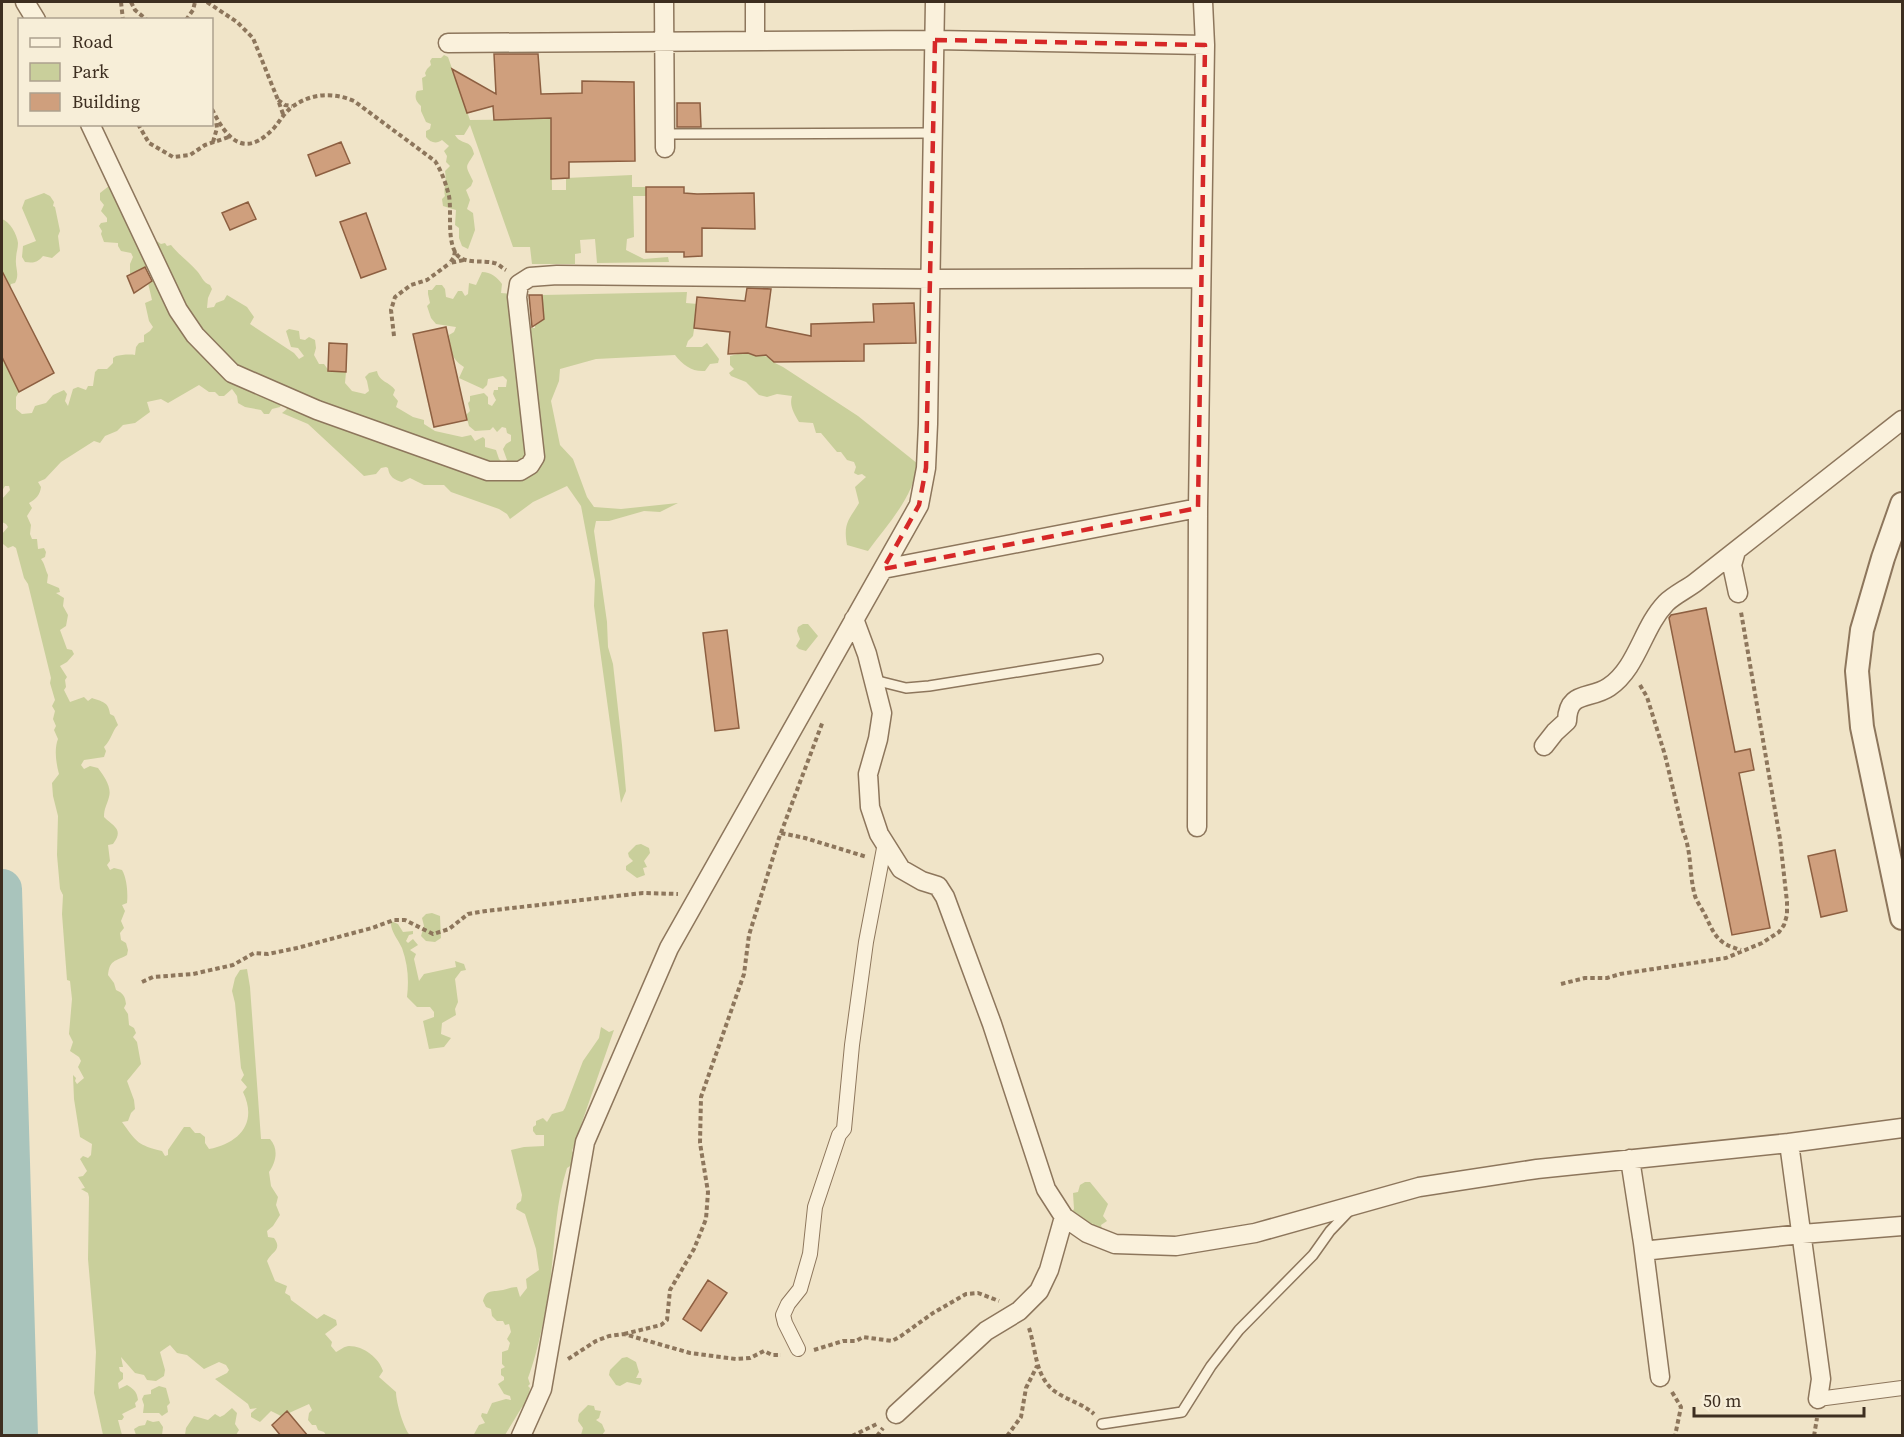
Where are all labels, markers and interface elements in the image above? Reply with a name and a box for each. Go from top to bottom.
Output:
legend [18,18,213,126]
text: Road [72,29,113,54]
text: Park [72,59,109,84]
text: Building [72,89,140,114]
scale bar [1694,1380,1864,1418]
text: 50 m [1703,1388,1741,1413]

